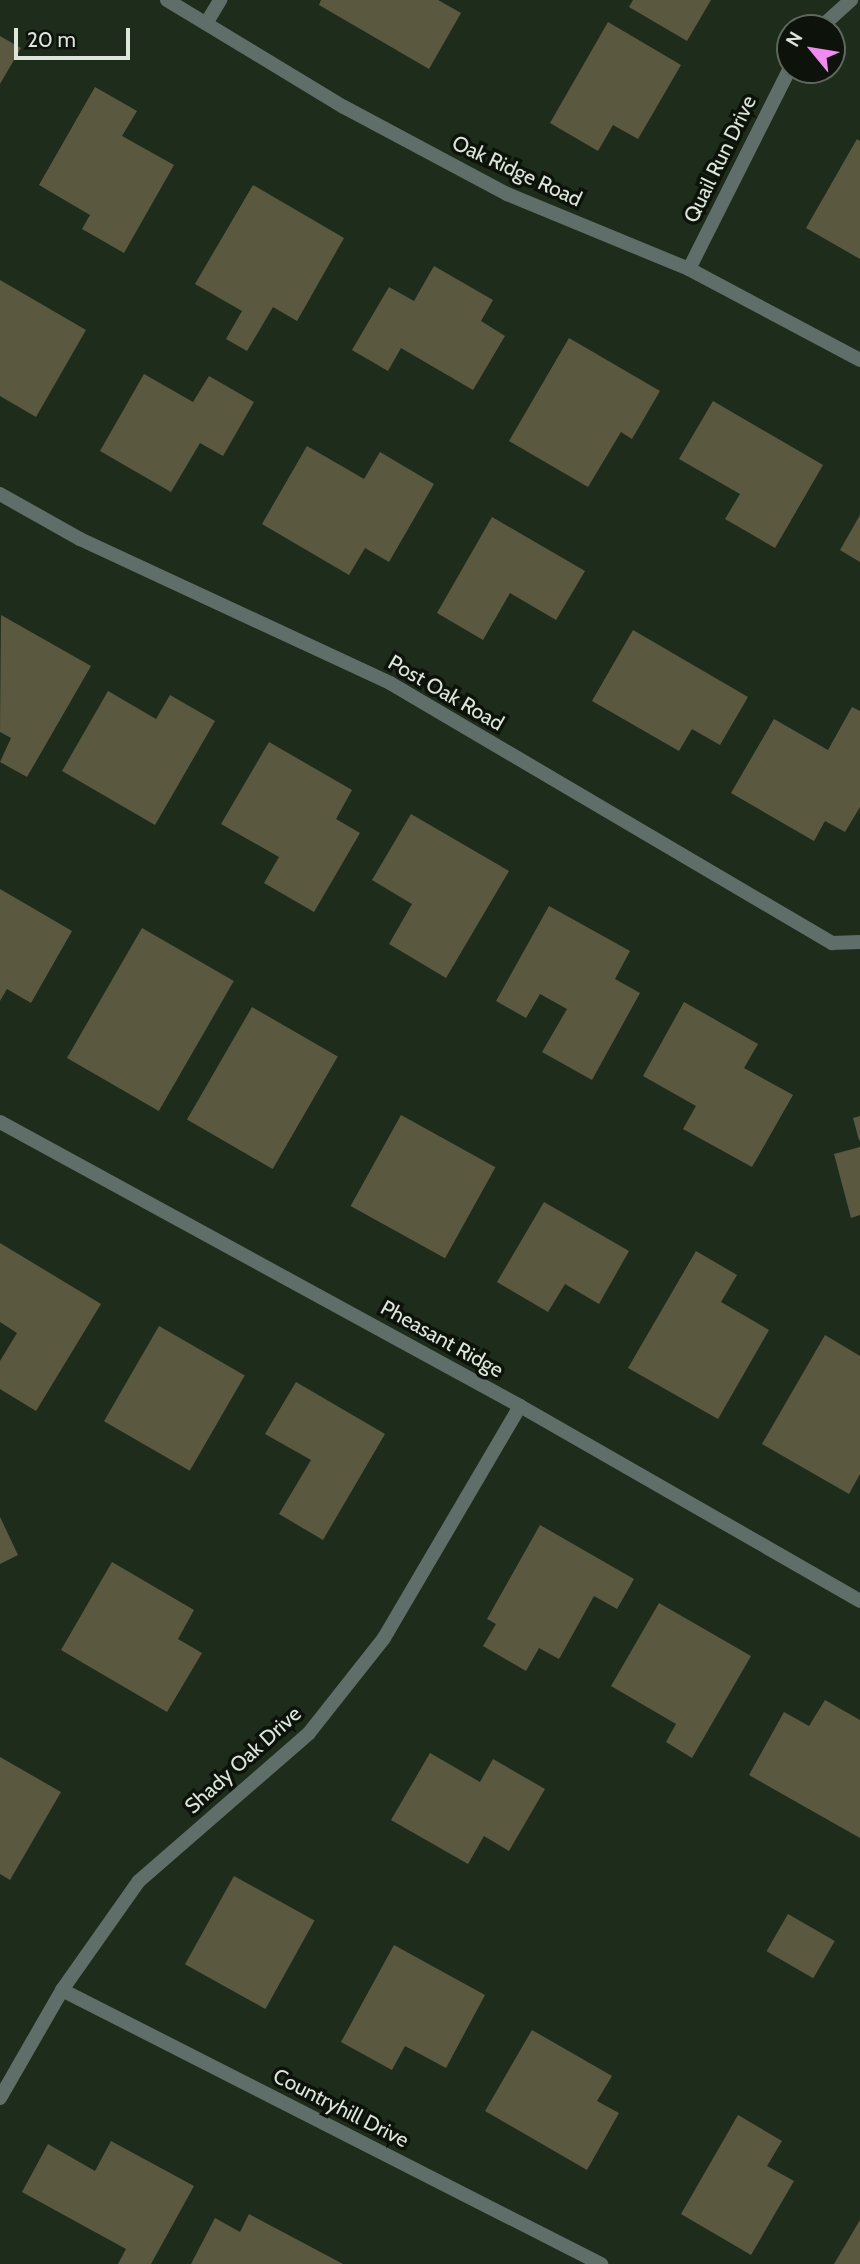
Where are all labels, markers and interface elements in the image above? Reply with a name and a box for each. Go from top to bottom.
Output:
scale bar [18,14,133,58]
north arrow [776,14,846,84]
text: 20 m [27,27,76,52]
text: N [781,28,807,51]
street label: Quail Run Drive [678,91,762,227]
street label: Oak Ridge Road [448,130,586,212]
street label: Post Oak Road [384,650,508,736]
street label: Pheasant Ridge [376,1295,508,1383]
street label: Shady Oak Drive [180,1701,306,1819]
street label: Countryhill Drive [269,2063,413,2153]

